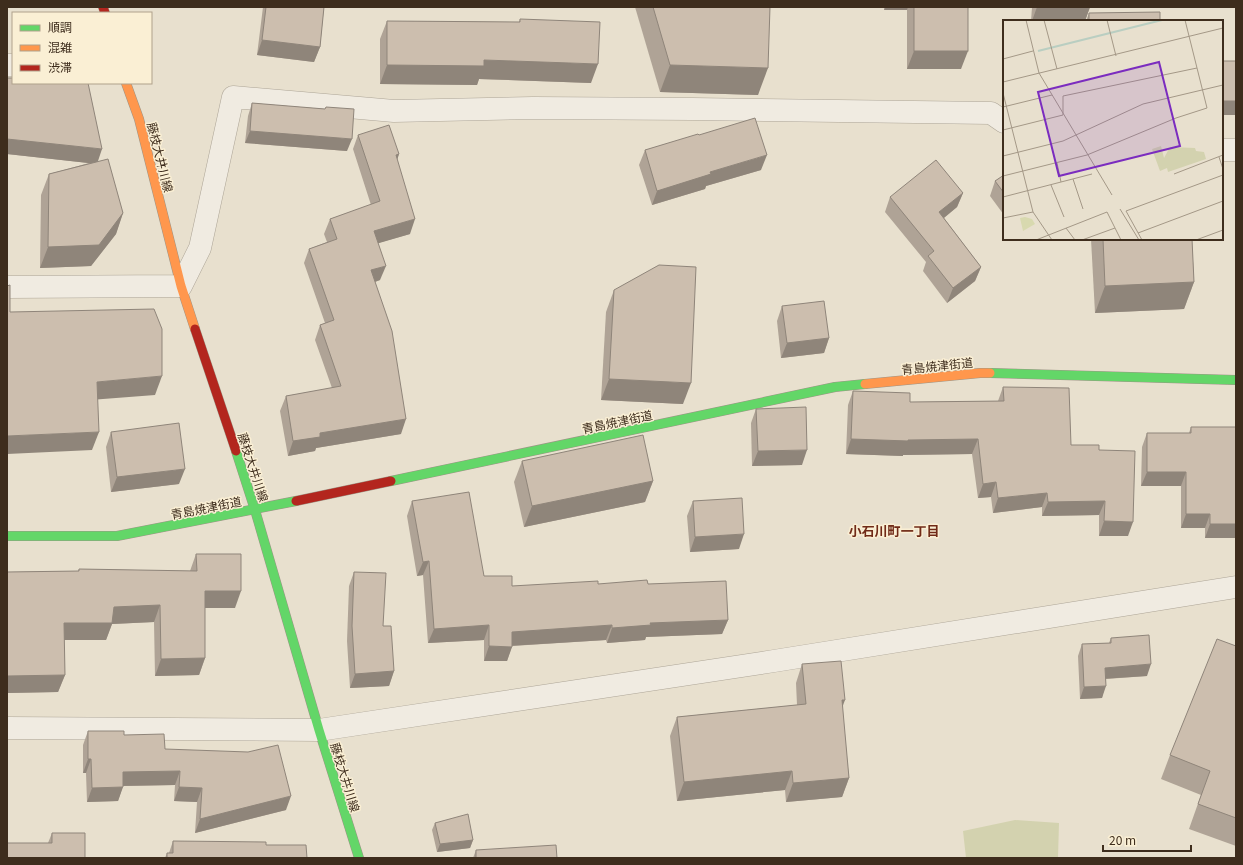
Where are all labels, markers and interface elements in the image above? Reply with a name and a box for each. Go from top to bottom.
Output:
legend [12,12,152,84]
text: 順調 [48,18,72,35]
inset map [1003,20,1223,240]
text: 混雑 [48,38,72,55]
text: 渋滞 [48,58,72,75]
street label: 藤枝大井川線 [144,120,178,194]
street label: 青島焼津街道 [900,353,974,377]
street label: 青島焼津街道 [580,405,654,437]
street label: 藤枝大井川線 [235,430,273,504]
street label: 青島焼津街道 [169,492,243,522]
district label: 小石川町一丁目 [848,521,940,540]
street label: 藤枝大井川線 [327,740,365,814]
scale bar [1103,827,1191,853]
text: 20 m [1109,831,1136,848]

